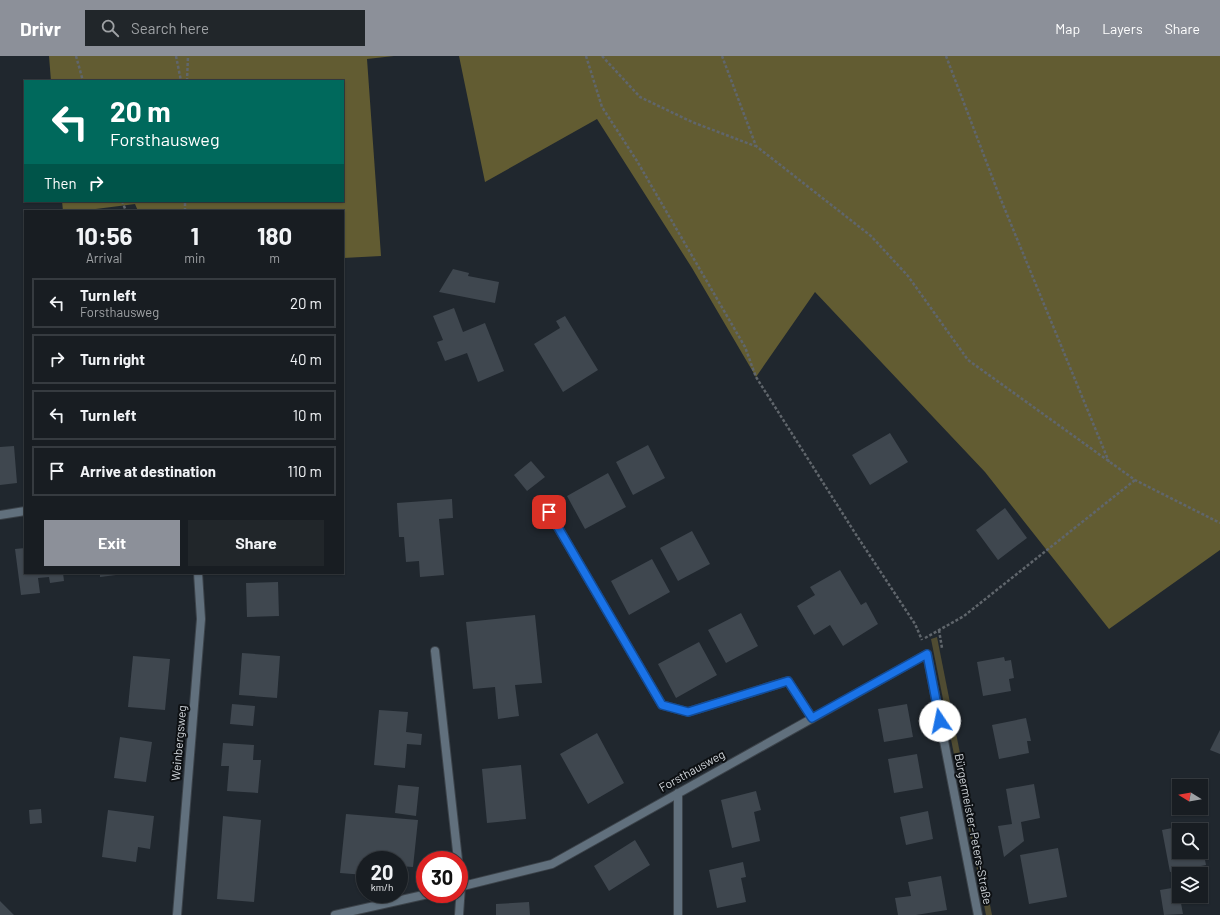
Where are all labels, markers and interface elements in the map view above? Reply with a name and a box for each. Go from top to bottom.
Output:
search box [85,10,365,46]
text: Drivr [20,17,61,40]
icon: search [99,17,121,39]
text: Search here [131,19,209,37]
text: Map [1055,20,1080,37]
text: Layers [1102,20,1143,37]
text: Share [1165,20,1200,37]
text: 20 m [110,94,171,128]
icon: left [44,96,96,148]
text: Forsthausweg [110,128,220,150]
icon: right [85,172,107,194]
text: Then [44,174,77,192]
text: 10:56 [76,221,133,250]
text: 1 [191,221,199,250]
text: 180 [257,221,292,250]
text: Arrival [86,250,122,266]
text: min [184,250,205,266]
text: m [269,250,280,266]
text: Turn left [80,286,136,304]
icon: left [46,292,68,314]
text: 20 m [290,294,322,312]
text: Forsthausweg [80,304,159,320]
icon: right [46,348,68,370]
text: Turn right [80,350,145,368]
text: 40 m [290,350,322,368]
icon: left [46,404,68,426]
text: Turn left [80,406,136,424]
text: 10 m [293,406,322,424]
icon: arrive [46,460,68,482]
text: Arrive at destination [80,462,216,480]
text: 110 m [288,462,322,480]
pin [532,495,566,529]
icon: arrive [538,501,560,523]
button: Exit [44,520,180,566]
button: Share [188,520,324,566]
position arrow [919,700,961,742]
street label: Weinbergsweg [168,704,188,781]
street label: Forsthausweg [656,746,727,794]
street label: Bürgermeister-Peters-Straße [952,752,995,905]
north arrow [1172,779,1208,815]
map controls [1172,779,1208,903]
button: search [1172,823,1208,859]
speed limit sign: 30 [416,851,468,903]
text: 20 [371,860,393,884]
button: layers [1172,867,1208,903]
text: km/h [371,881,393,893]

